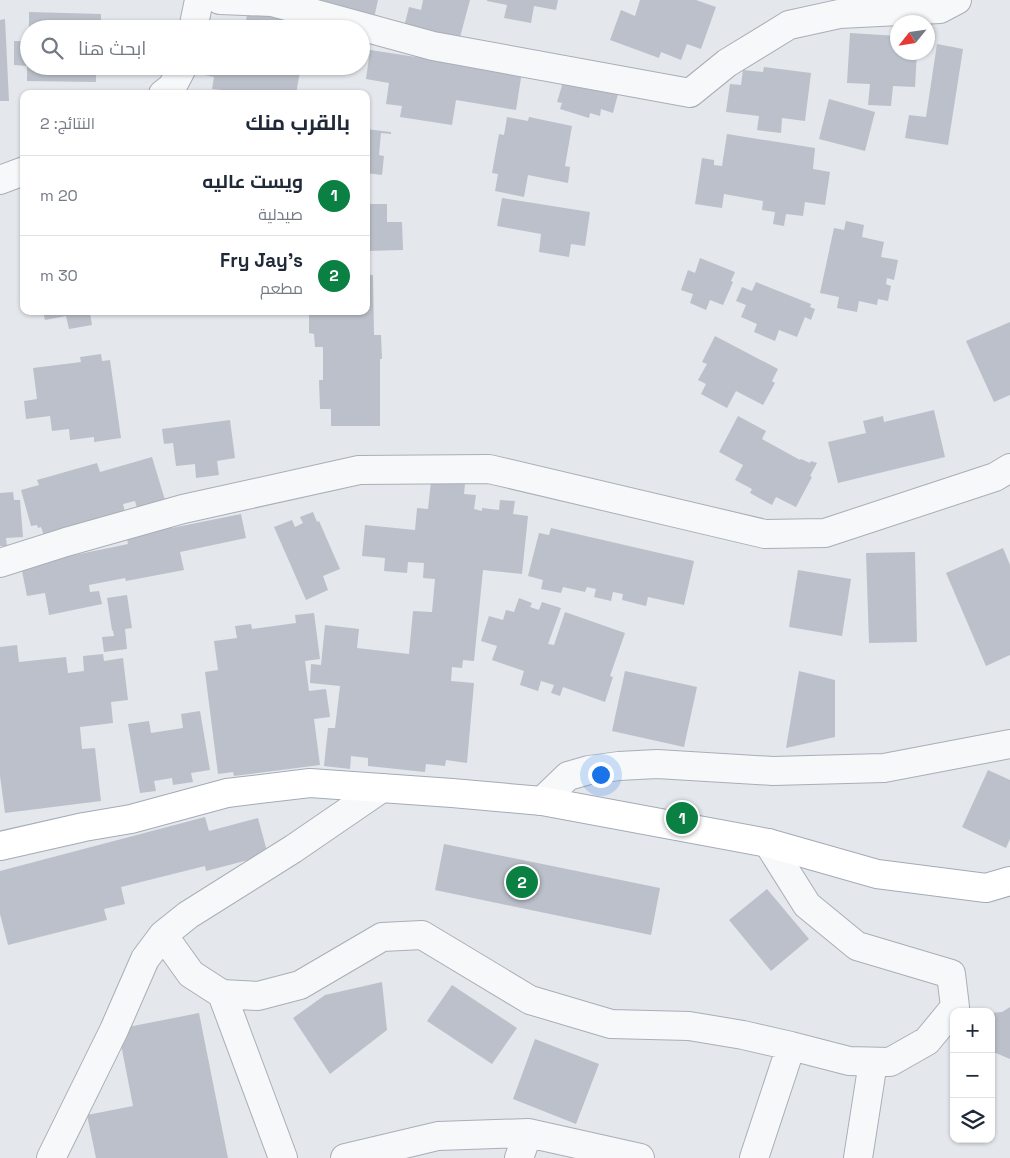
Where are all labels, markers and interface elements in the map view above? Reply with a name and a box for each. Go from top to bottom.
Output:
north arrow [890,15,935,60]
search box [20,20,370,75]
icon: search [38,34,66,62]
text: ابحث هنا [78,36,146,61]
text: بالقرب منك [246,109,350,136]
text: النتائج: 2 [40,113,95,134]
text: ويست عاليه [202,169,303,194]
text: 20 m [40,185,78,206]
text: 1 [330,185,338,206]
text: صيدلية [258,204,303,225]
text: Fry Jay's [220,248,303,273]
text: 30 m [40,265,78,286]
text: 2 [329,265,339,286]
text: مطعم [260,278,303,299]
your location [588,762,614,788]
pin: 1 [666,799,698,837]
pin: 2 [506,863,538,901]
map controls [950,1008,995,1143]
button: + [950,1008,995,1053]
button: − [950,1053,995,1098]
button: layers [950,1098,995,1143]

